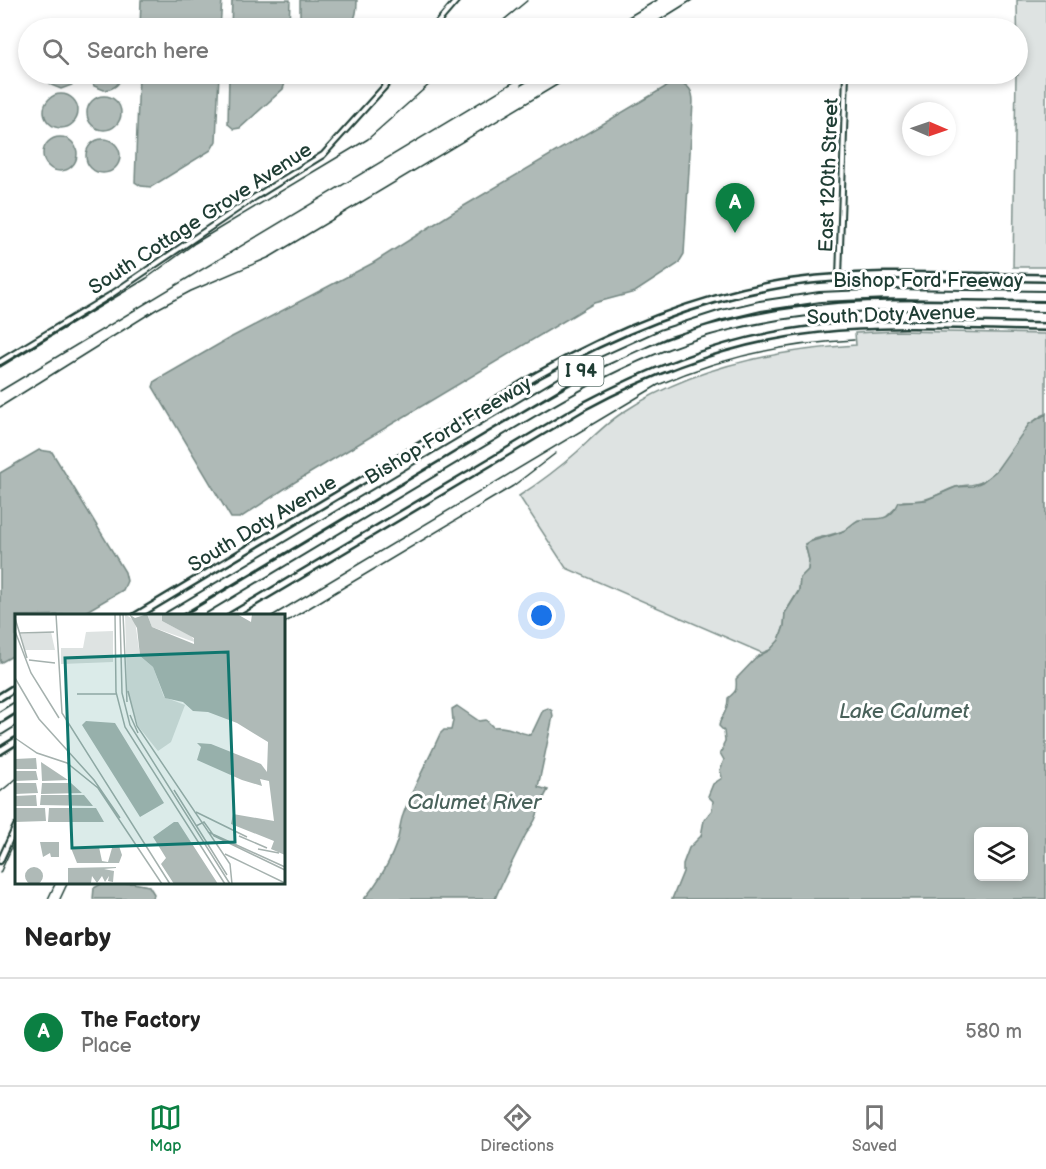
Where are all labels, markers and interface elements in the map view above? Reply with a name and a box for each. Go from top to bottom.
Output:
search box [18,18,1028,84]
icon: search [39,35,72,68]
text: Search here [87,38,209,65]
street label: East 120th Street [814,97,844,253]
north arrow [902,102,956,156]
street label: South Cottage Grove Avenue [85,138,317,300]
pin: A [716,184,754,233]
street label: Bishop Ford Freeway [833,269,1023,293]
street label: South Doty Avenue [806,300,976,330]
road number: I 94 [558,356,604,386]
street label: Bishop Ford Freeway [361,372,536,490]
street label: South Doty Avenue [184,470,341,578]
your location [527,601,556,630]
inset map [15,614,285,884]
water label: Lake Calumet [839,699,970,724]
water label: Calumet River [407,790,542,815]
map controls [974,827,1028,881]
button: layers [974,827,1028,881]
text: Nearby [24,923,111,954]
text: The Factory [81,1007,200,1034]
text: A [37,1020,50,1044]
text: 580 m [965,1020,1022,1044]
text: Place [81,1034,132,1058]
tab: Map [149,1101,182,1156]
tab: Directions [480,1101,554,1156]
tab: Saved [852,1101,897,1156]

